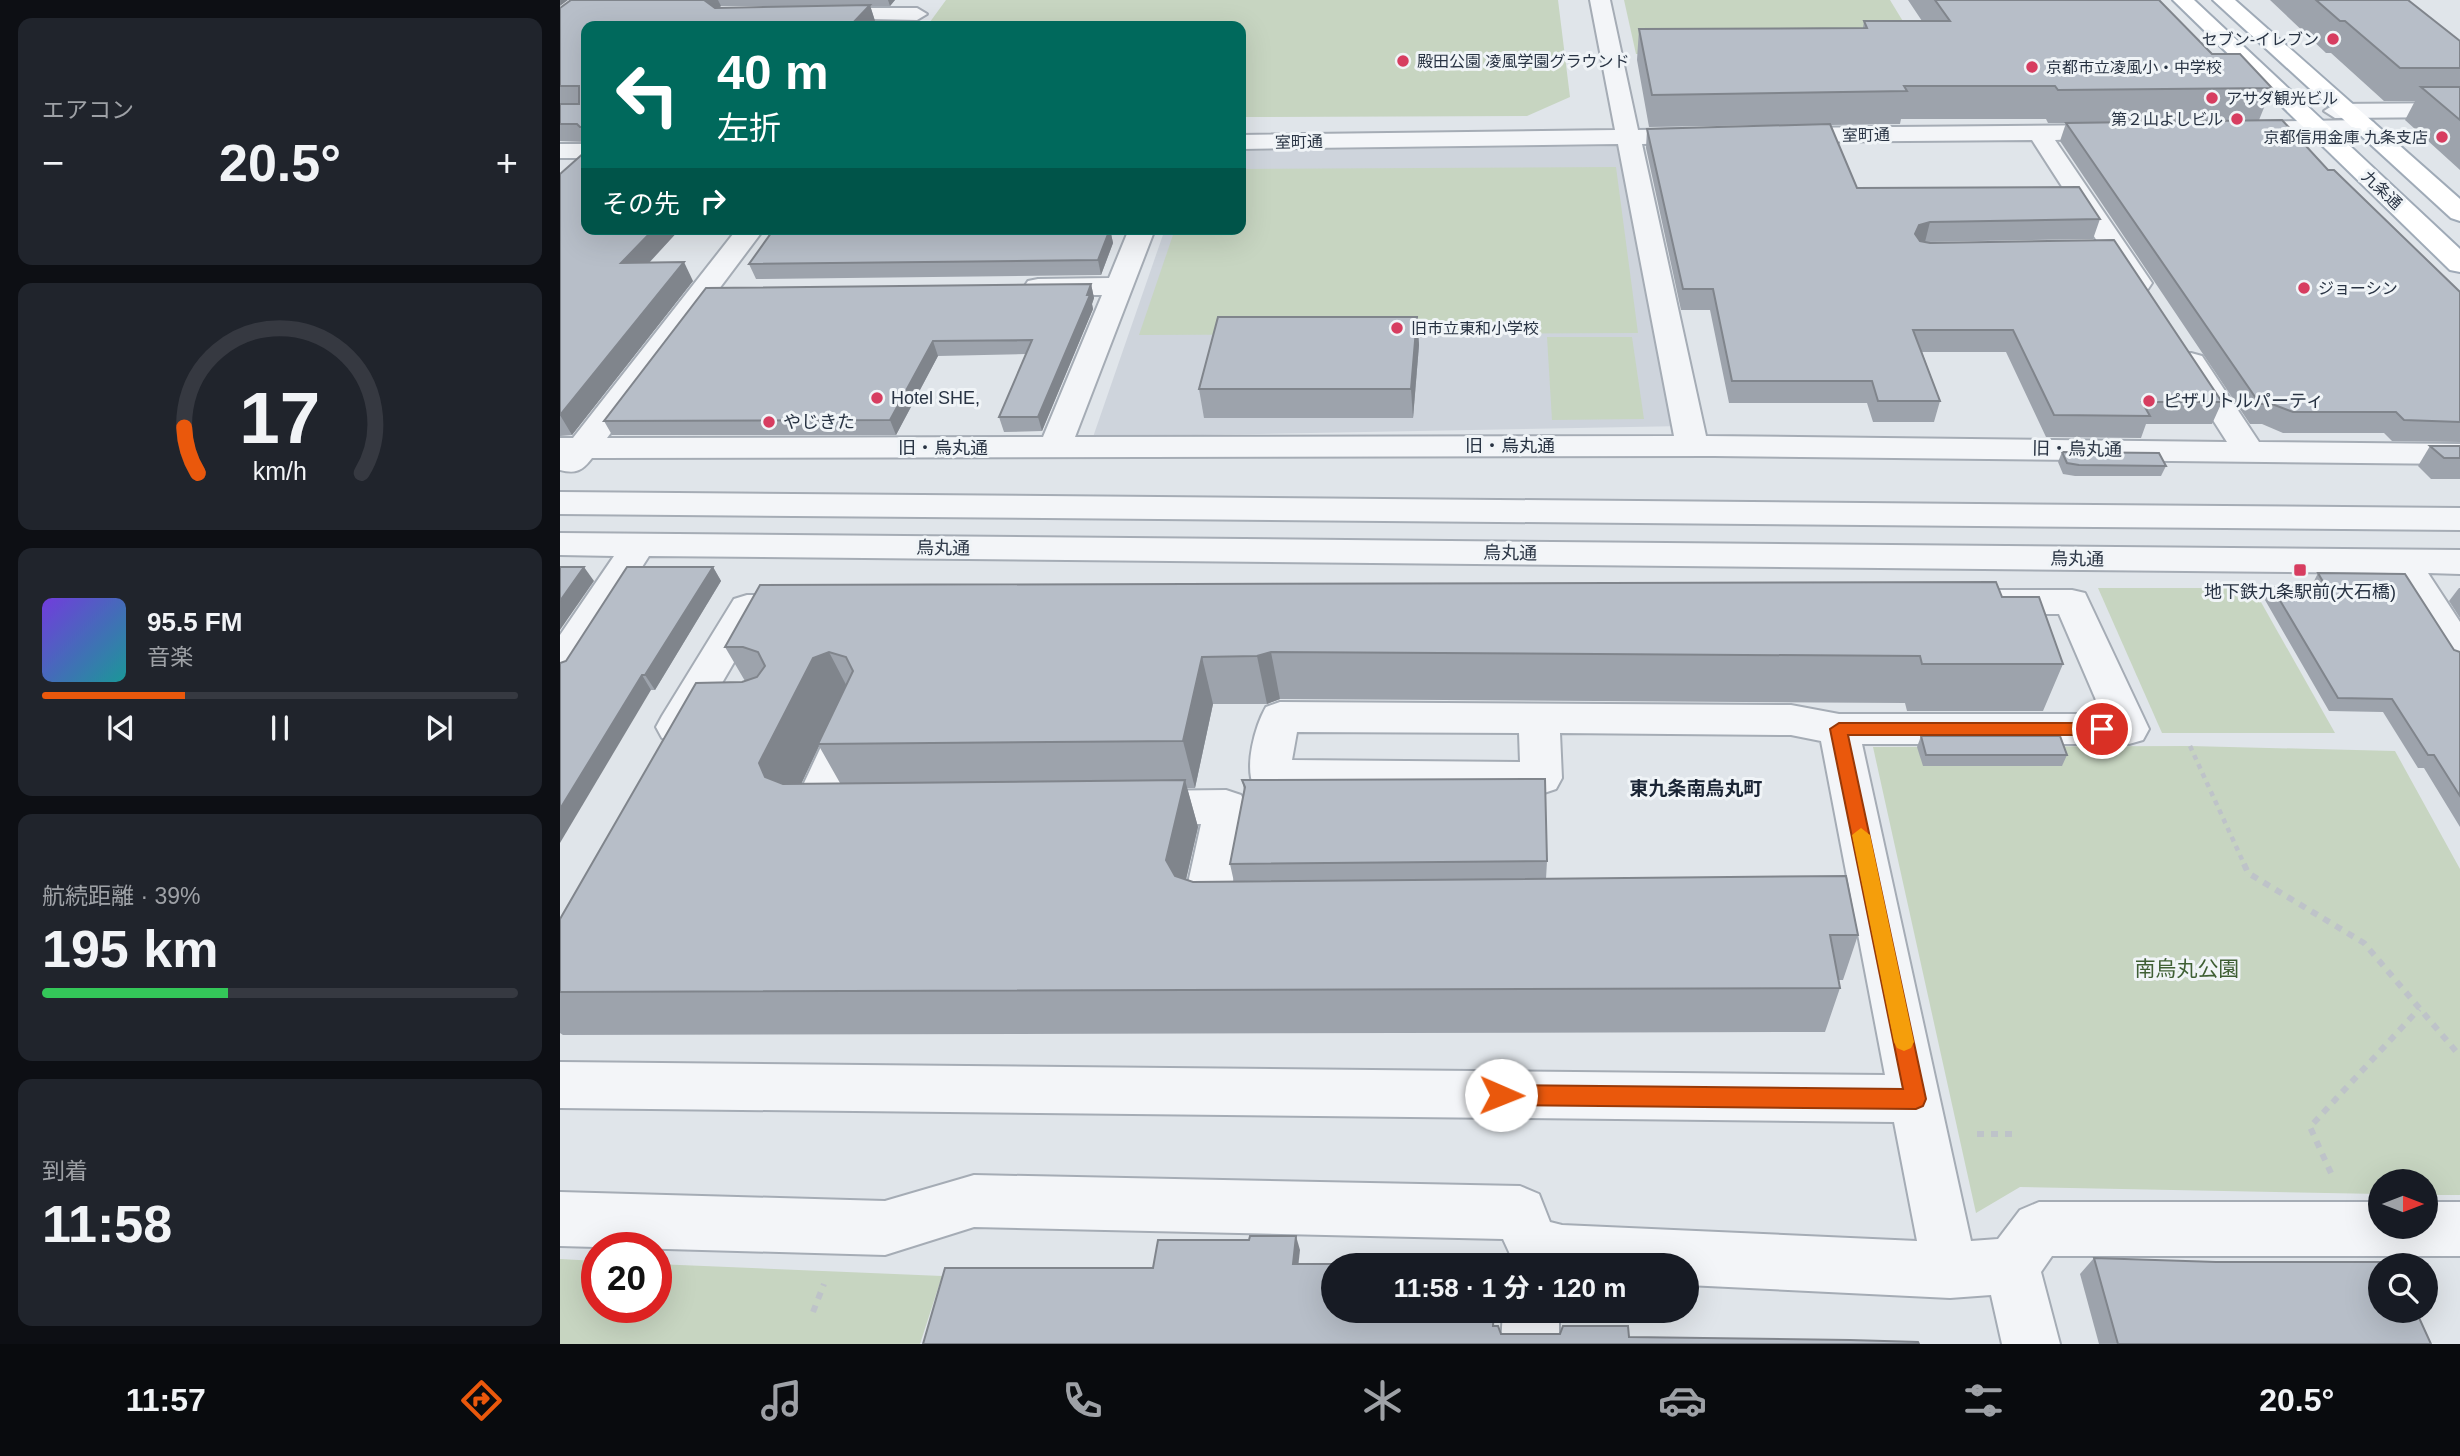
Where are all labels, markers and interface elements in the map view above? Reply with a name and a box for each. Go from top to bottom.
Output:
place label: セブン-イレブン [2202,31,2319,48]
marker: セブン-イレブン [2325,31,2341,47]
text: 40 m [717,45,829,99]
icon: left [602,49,693,140]
marker: 殿田公園 凌風学園グラウンド [1395,53,1411,69]
place label: 殿田公園 凌風学園グラウンド [1417,53,1629,70]
marker: 京都市立凌風小・中学校 [2024,59,2040,75]
place label: 京都市立凌風小・中学校 [2046,59,2222,76]
marker: アサダ観光ビル [2204,90,2220,106]
place label: アサダ観光ビル [2226,90,2338,107]
text: エアコン [42,97,134,123]
text: 左折 [717,110,781,146]
place label: 第２山よしビル [2111,111,2223,128]
marker: 第２山よしビル [2229,111,2245,127]
street label: 室町通 [1842,126,1890,144]
place label: 京都信用金庫 九条支店 [2264,129,2428,146]
marker: 京都信用金庫 九条支店 [2434,129,2450,145]
street label: 室町通 [1275,133,1323,151]
text: 20.5° [219,134,341,192]
text: − [42,142,64,184]
text: + [496,142,518,184]
street label: 九条通 [2359,167,2405,213]
icon: right [694,182,732,220]
text: その先 [602,189,680,219]
marker: ジョーシン [2296,280,2312,296]
place label: ジョーシン [2318,280,2398,297]
marker: 旧市立東和小学校 [1389,320,1405,336]
place label: 旧市立東和小学校 [1411,320,1539,337]
text: 17 [240,377,320,458]
place label: Hotel SHE, [891,388,980,408]
marker: Hotel SHE, [869,390,885,406]
place label: ピザリトルパーティ [2163,391,2324,411]
marker: ピザリトルパーティ [2141,393,2157,409]
place label: やじきた [783,412,855,432]
marker: やじきた [761,414,777,430]
street label: 旧・烏丸通 [1465,436,1555,456]
street label: 旧・烏丸通 [898,438,988,458]
street label: 旧・烏丸通 [2032,438,2122,460]
text: km/h [253,457,307,485]
street label: 烏丸通 [916,538,970,558]
street label: 烏丸通 [1483,543,1537,563]
street label: 烏丸通 [2050,549,2104,569]
marker: 地下鉄九条駅前(大石橋) [2292,562,2308,578]
place label: 地下鉄九条駅前(大石橋) [2204,582,2396,602]
text: 95.5 FM [147,607,242,637]
text: 音楽 [147,644,193,670]
pin [2072,699,2132,759]
icon: previous [102,709,140,747]
icon: pause [261,709,299,747]
icon: next [420,709,458,747]
icon: arrive [2083,710,2121,748]
district label: 東九条南烏丸町 [1629,778,1763,799]
text: 航続距離 · 39% [42,883,200,909]
text: 195 km [42,920,218,978]
park label: 南烏丸公園 [2135,957,2240,980]
position arrow [1464,1058,1538,1132]
text: 到着 [42,1158,88,1184]
north arrow [2368,1169,2438,1239]
map controls [2368,1169,2438,1323]
text: 11:58 [42,1195,172,1253]
speed limit sign: 20 [581,1232,672,1323]
button: search [2368,1253,2438,1323]
text: 11:58 · 1 分 · 120 m [1394,1273,1626,1303]
icon: directions [457,1376,506,1425]
icon: music [757,1376,806,1425]
icon: phone [1058,1376,1107,1425]
icon: climate [1358,1376,1407,1425]
icon: car [1658,1376,1707,1425]
icon: filters [1959,1376,2008,1425]
text: 11:57 [126,1382,206,1418]
text: 20.5° [2259,1382,2334,1418]

